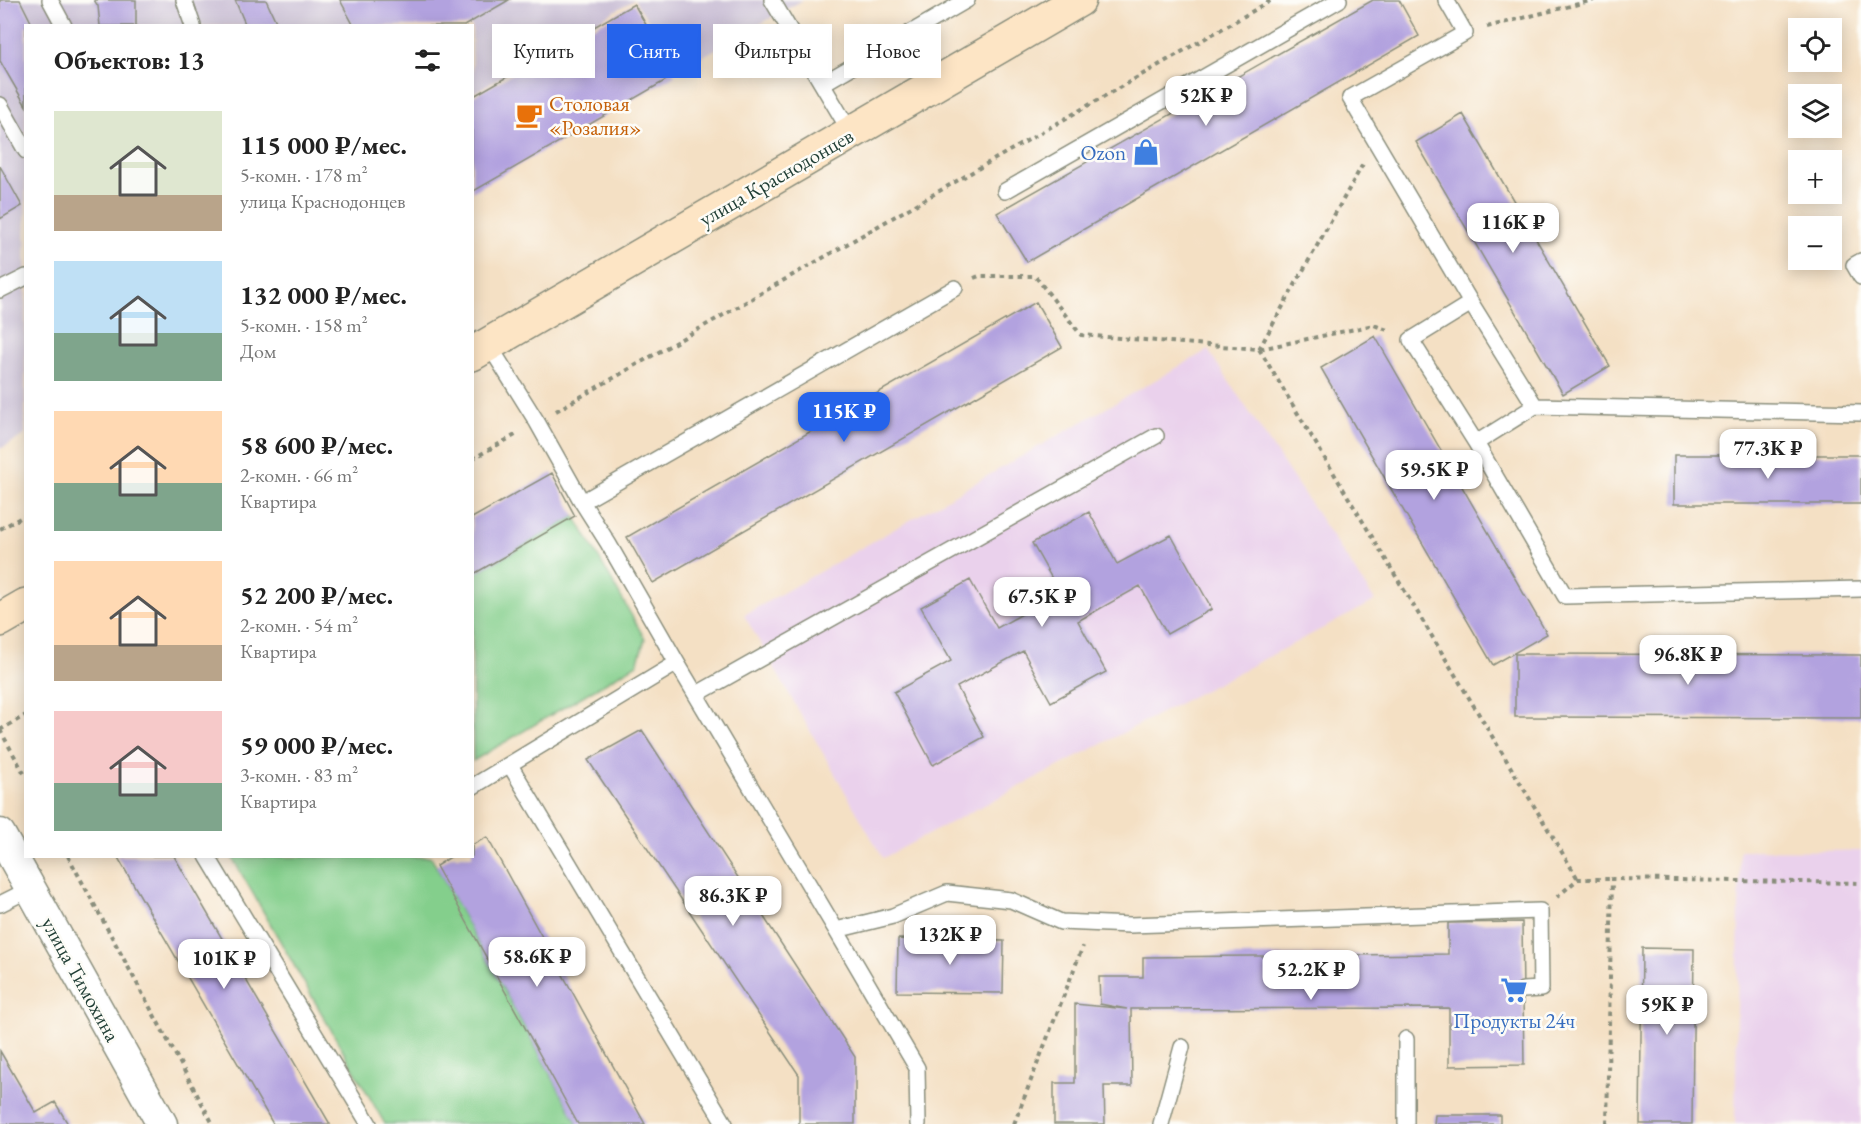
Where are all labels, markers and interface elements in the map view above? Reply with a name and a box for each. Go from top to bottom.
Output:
map controls [1788,18,1842,270]
button: locate [1788,18,1842,72]
chip: Купить [492,24,595,78]
chip: Снять [607,24,701,78]
chip: Фильтры [713,24,832,78]
chip: Новое [844,24,941,78]
text: Объектов: 13 [54,43,205,77]
icon: filters [411,44,444,77]
pin: 52K ₽ [1164,76,1248,127]
text: 52K ₽ [1179,82,1233,108]
button: layers [1788,84,1842,138]
place label: Столовая «Розалия» [549,90,642,141]
cafe icon: Столовая «Розалия» [514,100,544,130]
street label: улица Краснодонцев [694,122,858,232]
text: 115 000 ₽/мес. [240,128,407,162]
icon: home [102,135,174,207]
shop icon: Ozon [1131,137,1161,167]
place label: Ozon [1081,139,1126,166]
button: + [1788,150,1842,204]
text: 5-комн. · 178 m² [240,162,368,188]
text: улица Краснодонцев [240,188,406,214]
pin: 116K ₽ [1464,203,1562,254]
text: 116K ₽ [1481,209,1545,235]
button: − [1788,216,1842,270]
text: 132 000 ₽/мес. [240,278,407,312]
icon: home [102,285,174,357]
text: 5-комн. · 158 m² [240,312,368,338]
text: Дом [240,338,276,364]
pin: 115K ₽ [795,392,893,443]
text: 115K ₽ [812,398,876,424]
text: 58 600 ₽/мес. [240,428,393,462]
pin: 77.3K ₽ [1713,429,1823,480]
icon: home [102,435,174,507]
text: 77.3K ₽ [1734,435,1802,461]
pin: 59.5K ₽ [1379,450,1489,501]
text: 59.5K ₽ [1400,456,1468,482]
text: 2-комн. · 66 m² [240,462,358,488]
text: Квартира [240,488,317,514]
pin: 67.5K ₽ [987,577,1097,628]
text: 52 200 ₽/мес. [240,578,393,612]
text: 67.5K ₽ [1008,583,1076,609]
icon: home [102,585,174,657]
text: 2-комн. · 54 m² [240,612,358,638]
pin: 96.8K ₽ [1633,635,1743,686]
text: Квартира [240,638,317,664]
text: 96.8K ₽ [1654,641,1722,667]
text: 59 000 ₽/мес. [240,728,393,762]
icon: home [102,735,174,807]
text: 3-комн. · 83 m² [240,762,358,788]
text: Квартира [240,788,317,814]
pin: 86.3K ₽ [678,876,788,927]
text: 86.3K ₽ [699,882,767,908]
street label: улица Тимохина [36,912,127,1047]
pin: 132K ₽ [901,915,999,966]
text: 132K ₽ [918,921,982,947]
pin: 58.6K ₽ [482,937,592,988]
pin: 101K ₽ [175,939,273,990]
text: 58.6K ₽ [503,943,571,969]
text: 101K ₽ [192,945,256,971]
pin: 52.2K ₽ [1256,950,1366,1001]
text: 52.2K ₽ [1277,956,1345,982]
supermarket icon: Продукты 24ч [1499,975,1529,1005]
pin: 59K ₽ [1625,985,1709,1036]
text: 59K ₽ [1640,991,1694,1017]
place label: Продукты 24ч [1453,1007,1575,1034]

